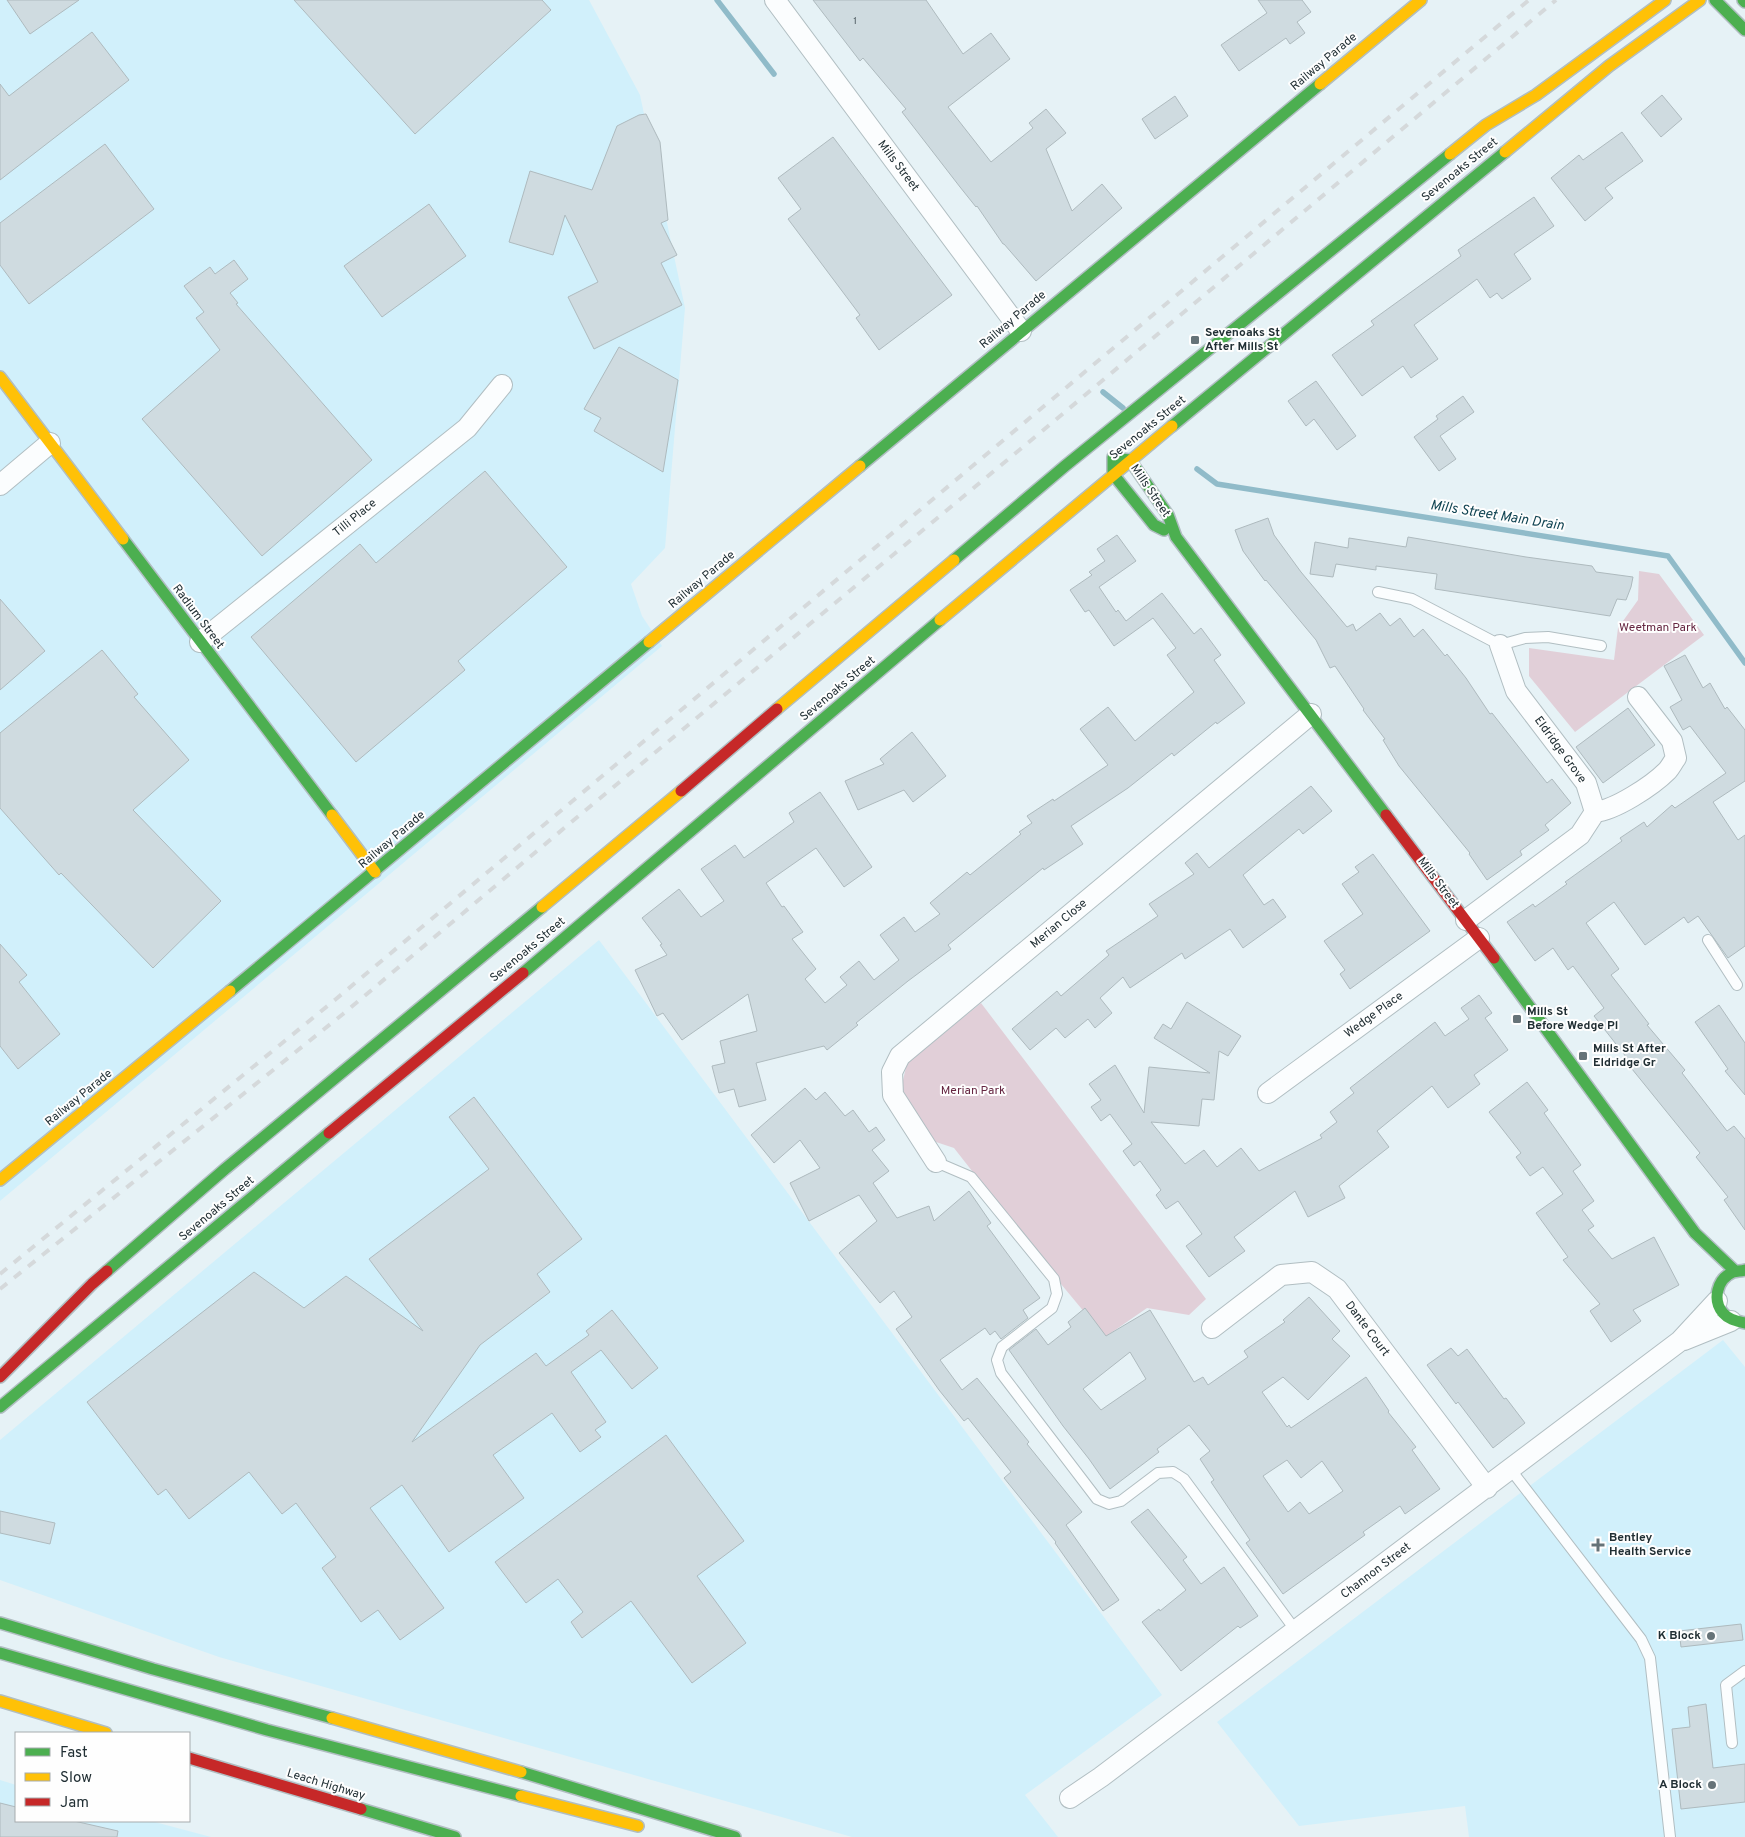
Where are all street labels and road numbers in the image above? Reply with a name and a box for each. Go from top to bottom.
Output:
street label: Railway Parade [1287,29,1361,95]
street label: Sevenoaks Street [1419,134,1501,206]
street label: Mills Street [873,137,923,195]
street label: Railway Parade [976,287,1050,353]
street label: Sevenoaks Street [1107,392,1189,464]
street label: Mills Street [1126,461,1174,521]
street label: Tilli Place [330,495,380,541]
street label: Railway Parade [665,547,739,613]
street label: Radium Street [168,581,228,653]
street label: Sevenoaks Street [797,653,879,725]
street label: Eldridge Grove [1530,713,1590,787]
street label: Railway Parade [355,807,429,873]
street label: Mills Street [1413,854,1463,912]
street label: Merian Close [1027,896,1091,952]
street label: Sevenoaks Street [487,914,569,986]
street label: Wedge Place [1341,988,1407,1042]
street label: Railway Parade [42,1066,116,1130]
street label: Sevenoaks Street [176,1173,258,1245]
street label: Dante Court [1341,1298,1393,1360]
street label: Channon Street [1338,1539,1414,1603]
street label: Leach Highway [285,1765,367,1805]

